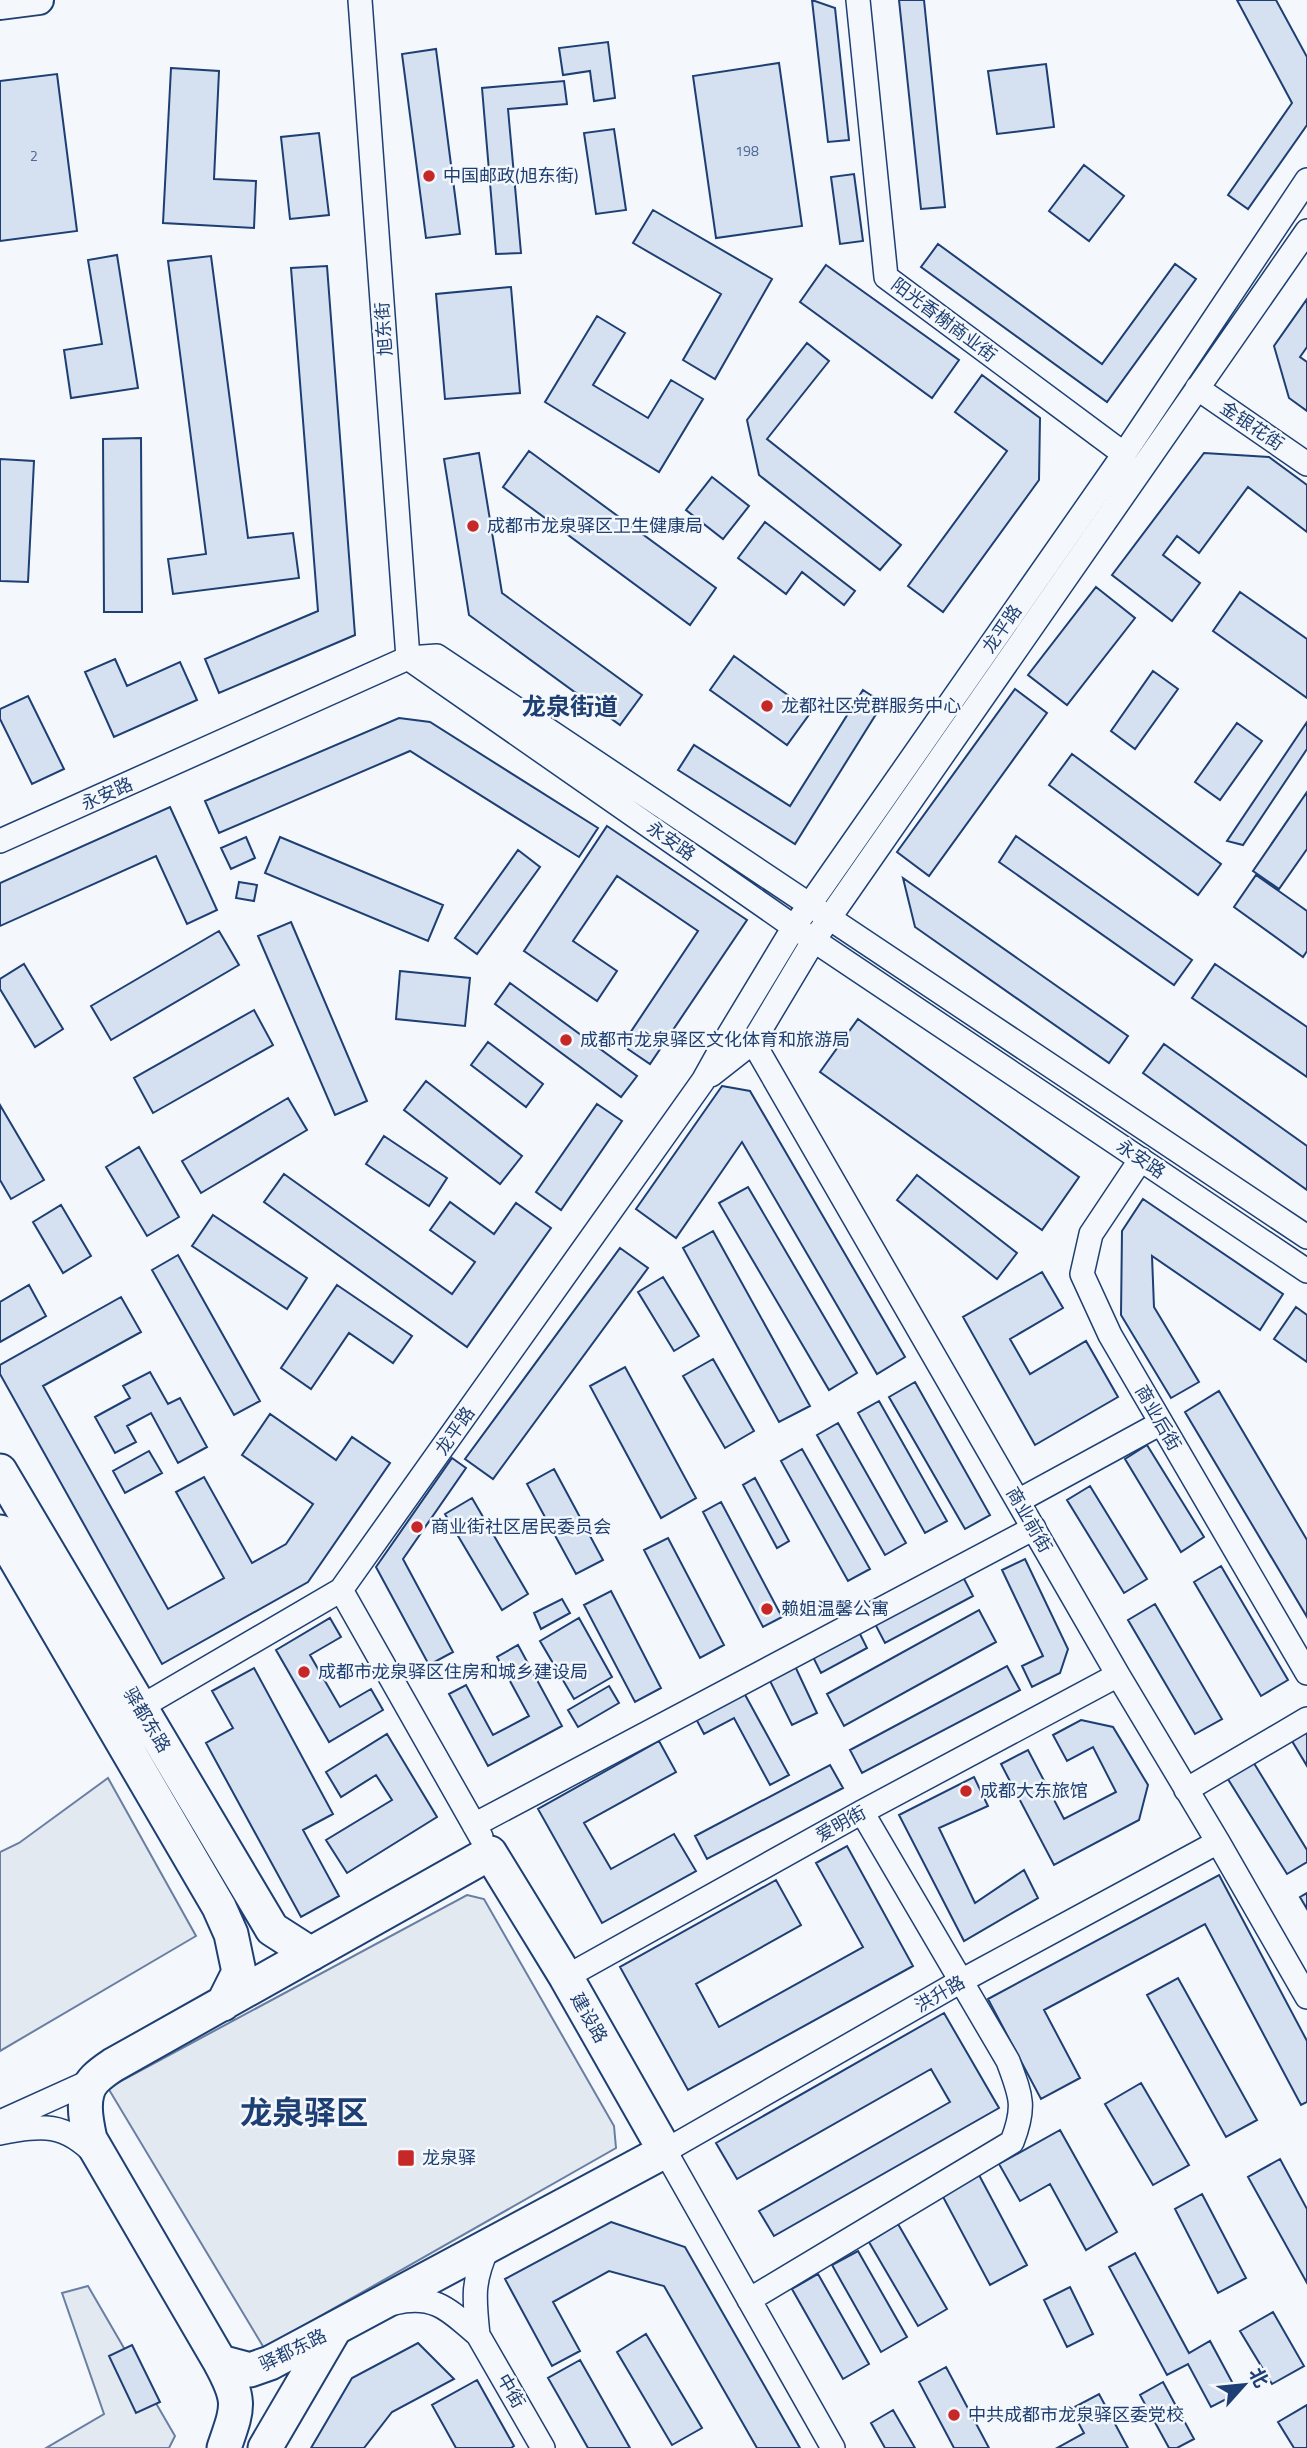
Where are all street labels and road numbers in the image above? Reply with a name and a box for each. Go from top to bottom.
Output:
street label: 阳光香榭商业街 [886,271,1003,368]
street label: 旭东街 [368,301,399,357]
street label: 金银花街 [1215,394,1290,457]
street label: 龙平路 [975,599,1028,659]
street label: 永安路 [77,770,137,817]
street label: 永安路 [641,814,701,867]
street label: 永安路 [1111,1132,1171,1185]
street label: 商业后街 [1129,1380,1188,1456]
street label: 龙平路 [428,1401,481,1461]
street label: 商业前街 [1000,1482,1059,1558]
street label: 驿都东路 [117,1682,178,1758]
street label: 爱明街 [811,1799,871,1848]
street label: 洪升路 [910,1968,970,2019]
street label: 建设路 [564,1988,615,2048]
street label: 驿都东路 [255,2322,331,2377]
street label: 中街 [491,2368,532,2413]

